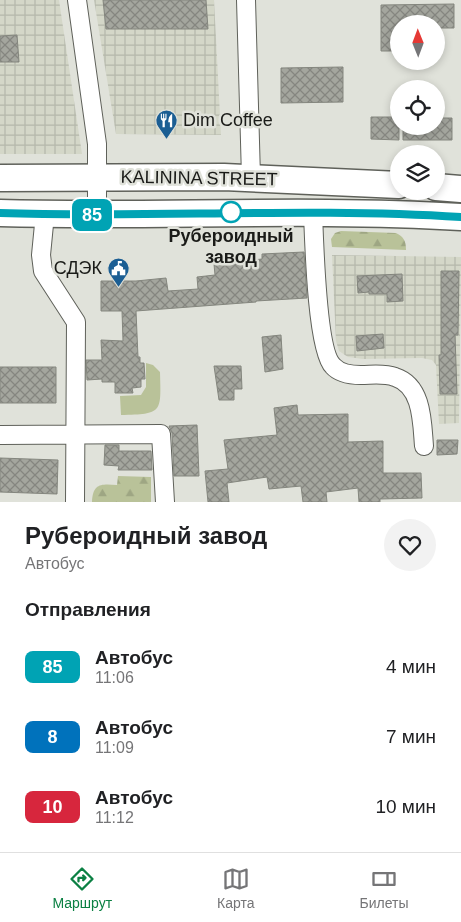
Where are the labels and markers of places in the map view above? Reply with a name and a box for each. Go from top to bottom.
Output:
restaurant icon: Dim Coffee [155,108,179,139]
place label: Dim Coffee [183,110,273,130]
marker: Рубероидный завод [220,201,242,223]
place label: Рубероидный завод [169,226,293,267]
public building icon: СДЭК [106,256,130,287]
place label: СДЭК [54,258,103,278]

